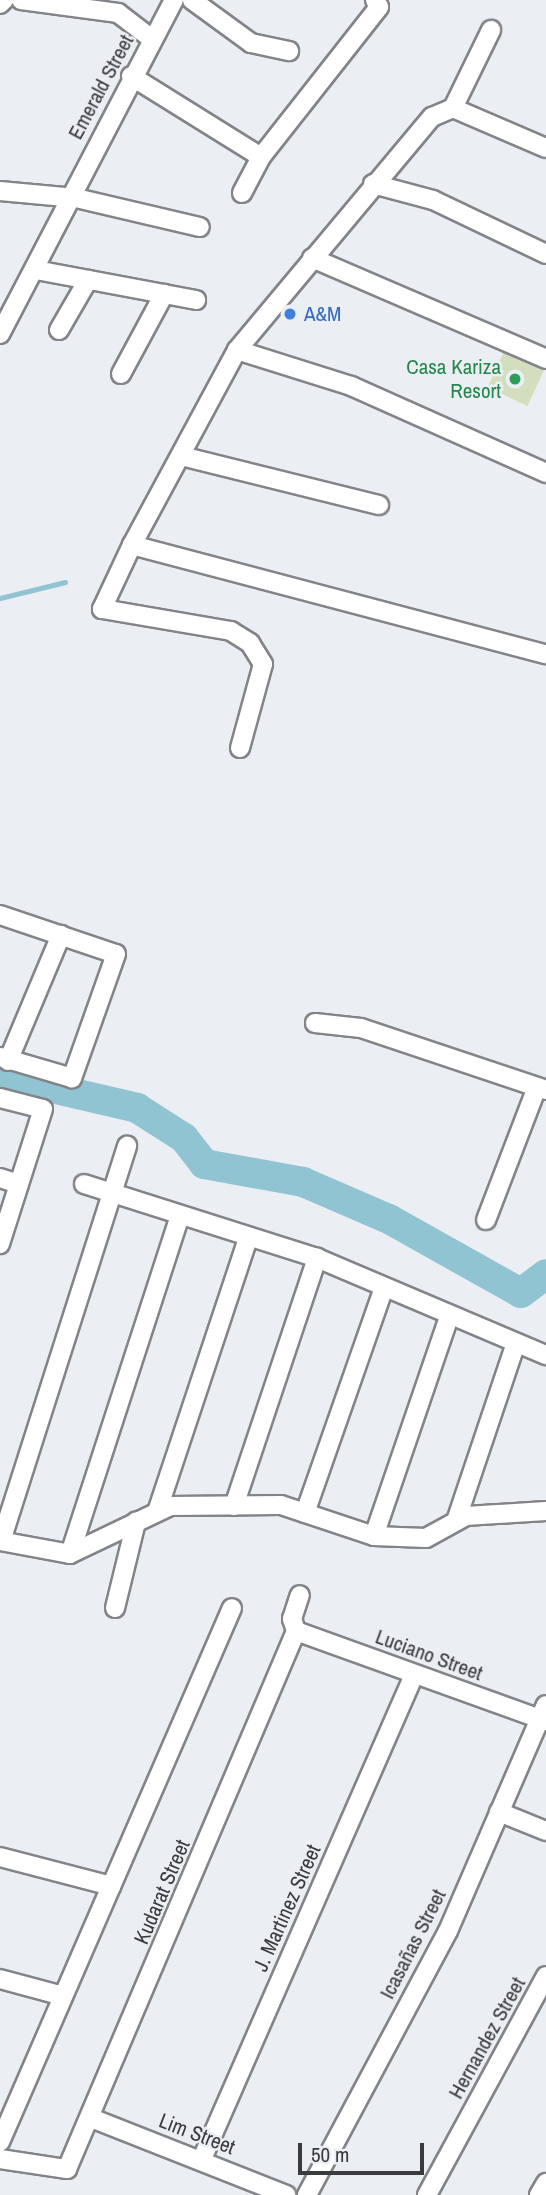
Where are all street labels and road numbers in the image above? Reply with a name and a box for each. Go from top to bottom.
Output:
street label: Emerald Street [63,30,139,144]
street label: Luciano Street [372,1624,486,1686]
street label: Kudarat Street [129,1836,195,1948]
street label: J. Martinez Street [248,1841,326,1975]
street label: Icasañas Street [375,1885,451,2003]
street label: Hernandez Street [443,1973,531,2103]
street label: Lim Street [155,2108,239,2160]

